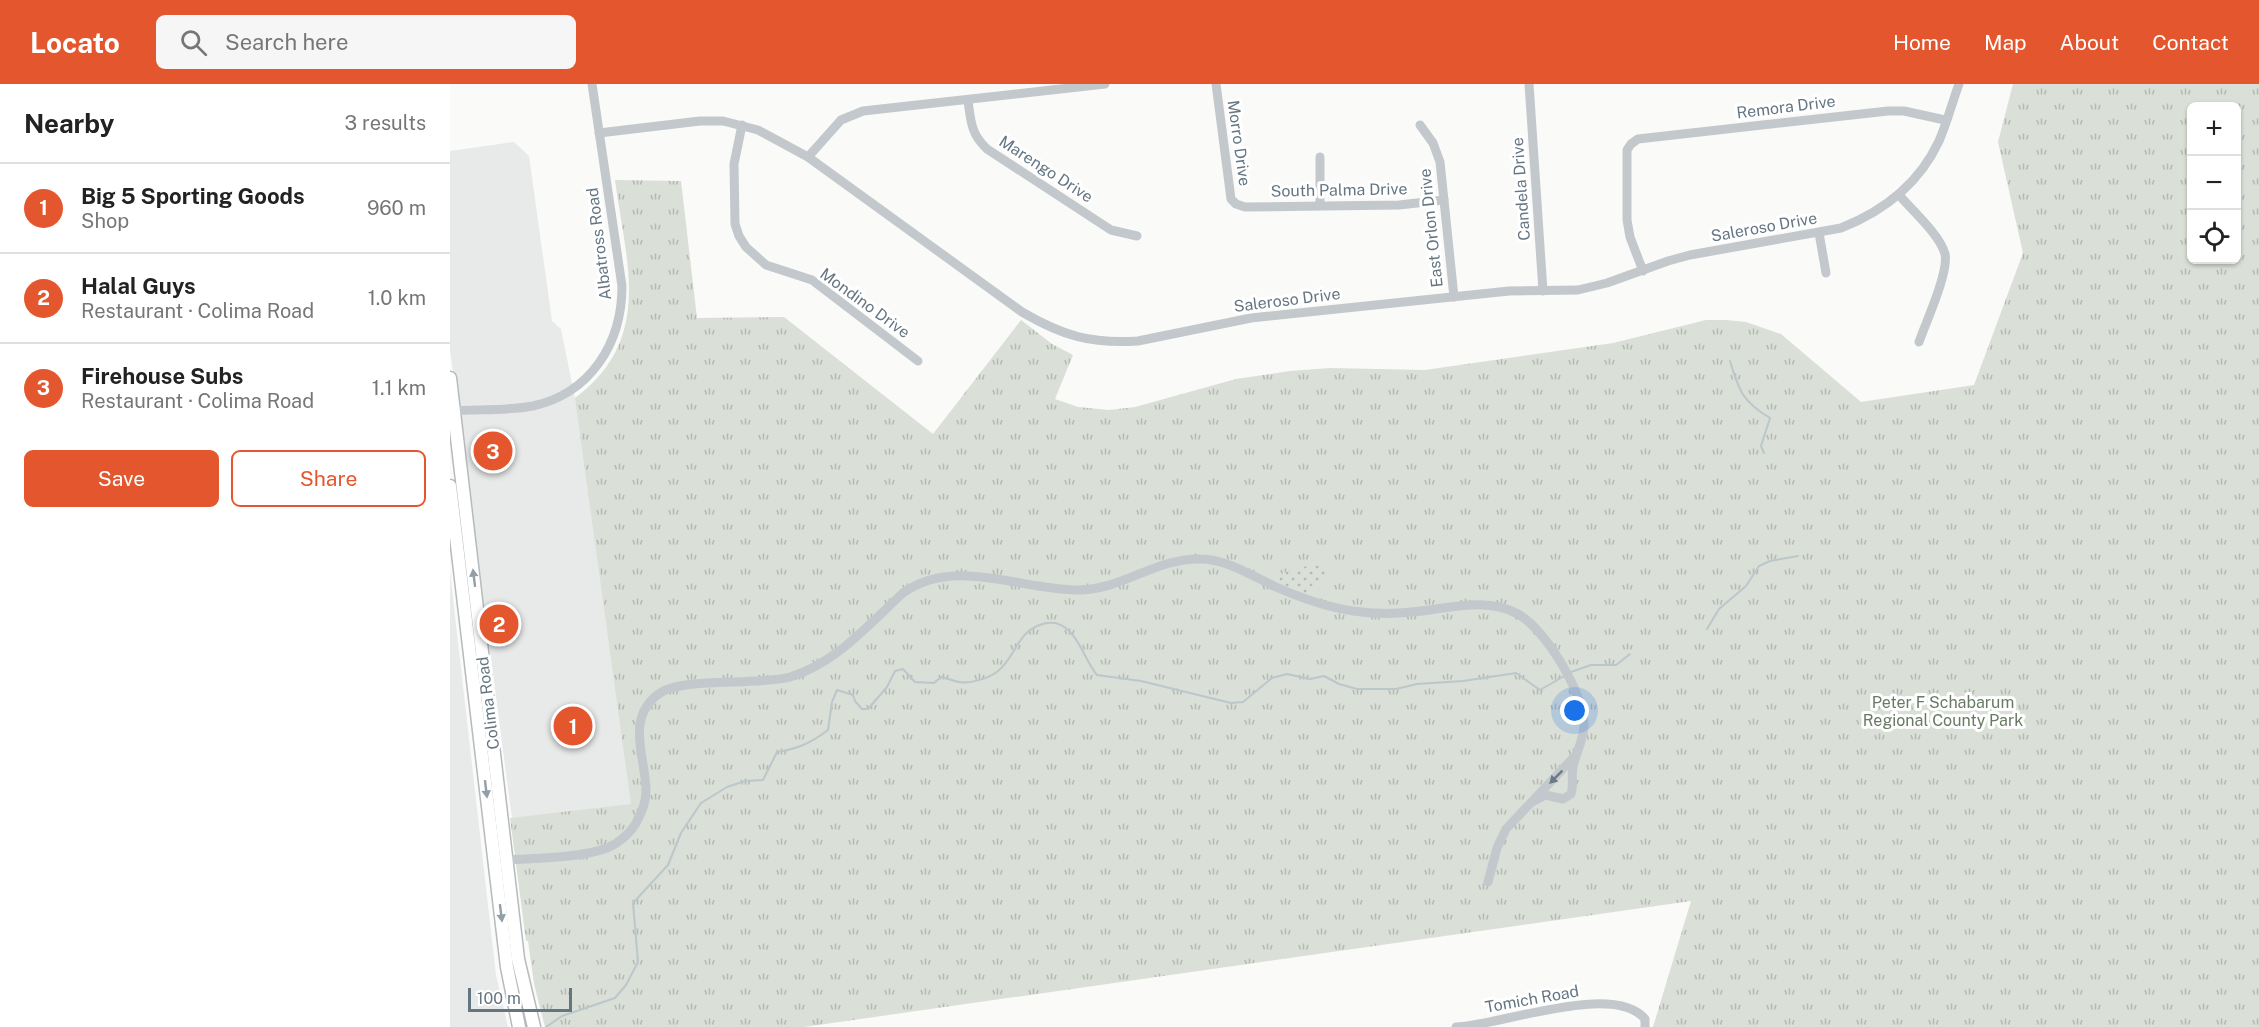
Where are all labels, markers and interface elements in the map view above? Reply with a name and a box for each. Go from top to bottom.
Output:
search box [156,15,576,69]
text: Locato [30,26,120,59]
icon: search [177,26,210,59]
text: Search here [225,29,348,55]
text: Home [1893,30,1951,55]
text: Map [1984,30,2027,55]
text: About [2060,30,2119,55]
text: Contact [2152,30,2229,55]
street label: Remora Drive [1735,92,1837,122]
street label: Morro Drive [1224,99,1254,187]
map controls [2187,102,2241,264]
button: + [2187,102,2241,156]
text: Nearby [24,108,114,139]
text: 3 results [345,111,426,135]
street label: Marengo Drive [995,132,1097,206]
street label: Candela Drive [1508,137,1534,241]
button: − [2187,156,2241,210]
street label: East Orlon Drive [1415,168,1447,288]
street label: South Palma Drive [1270,179,1408,201]
text: Big 5 Sporting Goods [81,183,305,209]
street label: Albatross Road [583,187,615,301]
text: 1 [39,196,48,220]
text: 960 m [367,196,426,220]
street label: Saleroso Drive [1709,208,1819,246]
text: Shop [81,209,129,233]
button: locate [2187,210,2241,264]
street label: Mondino Drive [816,264,914,342]
text: Halal Guys [81,273,196,299]
street label: Saleroso Drive [1233,284,1341,316]
text: 2 [37,286,50,310]
text: 1.0 km [368,286,426,310]
text: Restaurant · Colima Road [81,299,314,323]
text: Firehouse Subs [81,363,243,389]
text: 3 [37,376,50,400]
text: 1.1 km [372,376,426,400]
text: Restaurant · Colima Road [81,389,314,413]
pin: 3 [474,428,513,473]
button: Save [24,450,219,507]
button: Share [231,450,426,507]
one-way arrow [469,569,478,588]
pin: 2 [479,602,518,646]
street label: Colima Road [473,656,503,750]
park label: Peter F Schabarum Regional County Park [1863,693,2023,730]
your location [1560,696,1589,725]
pin: 1 [554,704,592,748]
one-way arrow [1549,769,1563,783]
one-way arrow [481,780,490,799]
one-way arrow [496,904,505,923]
street label: Tomich Road [1484,981,1580,1017]
scale bar [468,985,572,1012]
text: 100 m [477,989,521,1008]

